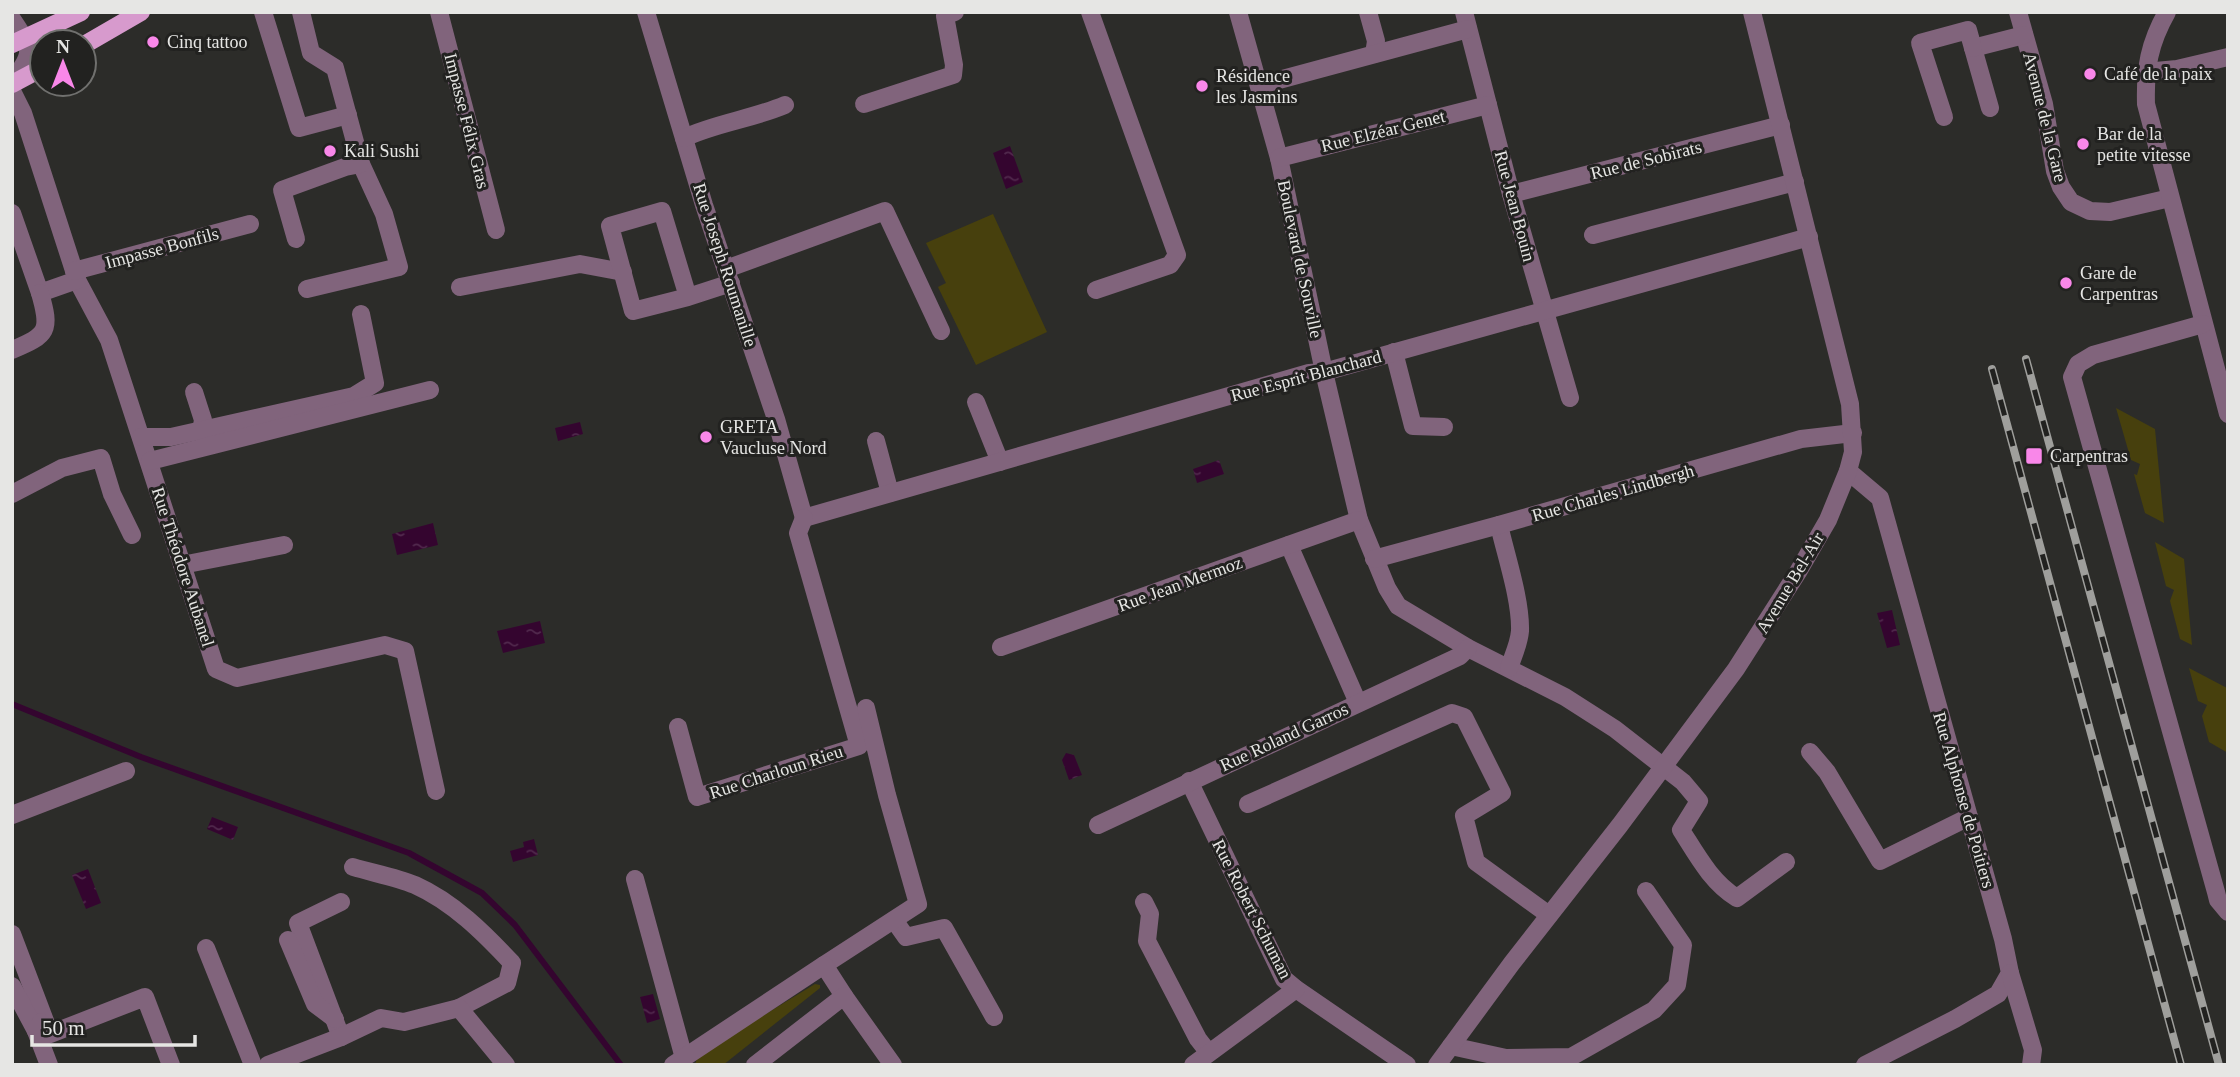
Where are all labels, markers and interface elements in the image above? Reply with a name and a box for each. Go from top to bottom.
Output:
north arrow [28,28,98,98]
place label: Cinq tattoo [167,32,248,52]
marker: Cinq tattoo [145,34,161,50]
text: N [56,36,70,57]
street label: Avenue de la Gare [2019,50,2071,184]
street label: Impasse Félix Gras [440,51,494,191]
place label: Café de la paix [2104,64,2212,84]
place label: Résidence les Jasmins [1216,66,1298,107]
marker: Café de la paix [2082,66,2098,82]
marker: Résidence les Jasmins [1194,78,1210,94]
street label: Rue Elzéar Genet [1319,106,1447,156]
place label: Bar de la petite vitesse [2097,124,2190,165]
marker: Bar de la petite vitesse [2075,136,2091,152]
street label: Rue de Sobirats [1588,137,1704,183]
place label: Kali Sushi [344,141,420,161]
marker: Kali Sushi [322,143,338,159]
street label: Rue Jean Bouin [1491,148,1539,264]
street label: Boulevard de Souville [1273,178,1327,340]
street label: Rue Joseph Roumanille [689,181,761,349]
street label: Impasse Bonfils [103,223,221,273]
place label: Gare de Carpentras [2080,263,2158,304]
marker: Gare de Carpentras [2058,275,2074,291]
street label: Rue Esprit Blanchard [1229,346,1383,406]
place label: GRETA Vaucluse Nord [720,417,826,458]
marker: GRETA Vaucluse Nord [698,429,714,445]
marker: Carpentras [2024,446,2044,466]
place label: Carpentras [2050,446,2128,466]
street label: Rue Charles Lindbergh [1530,460,1696,526]
street label: Rue Théodore Aubanel [148,485,218,649]
street label: Avenue Bel-Air [1752,529,1828,637]
street label: Rue Jean Mermoz [1115,552,1245,616]
street label: Rue Roland Garros [1217,699,1351,775]
street label: Rue Alphonse de Poitiers [1929,710,1999,890]
street label: Rue Charloun Rieu [707,741,845,803]
street label: Rue Robert Schuman [1208,836,1296,982]
scale bar [32,1004,194,1048]
text: 50 m [42,1016,85,1040]

